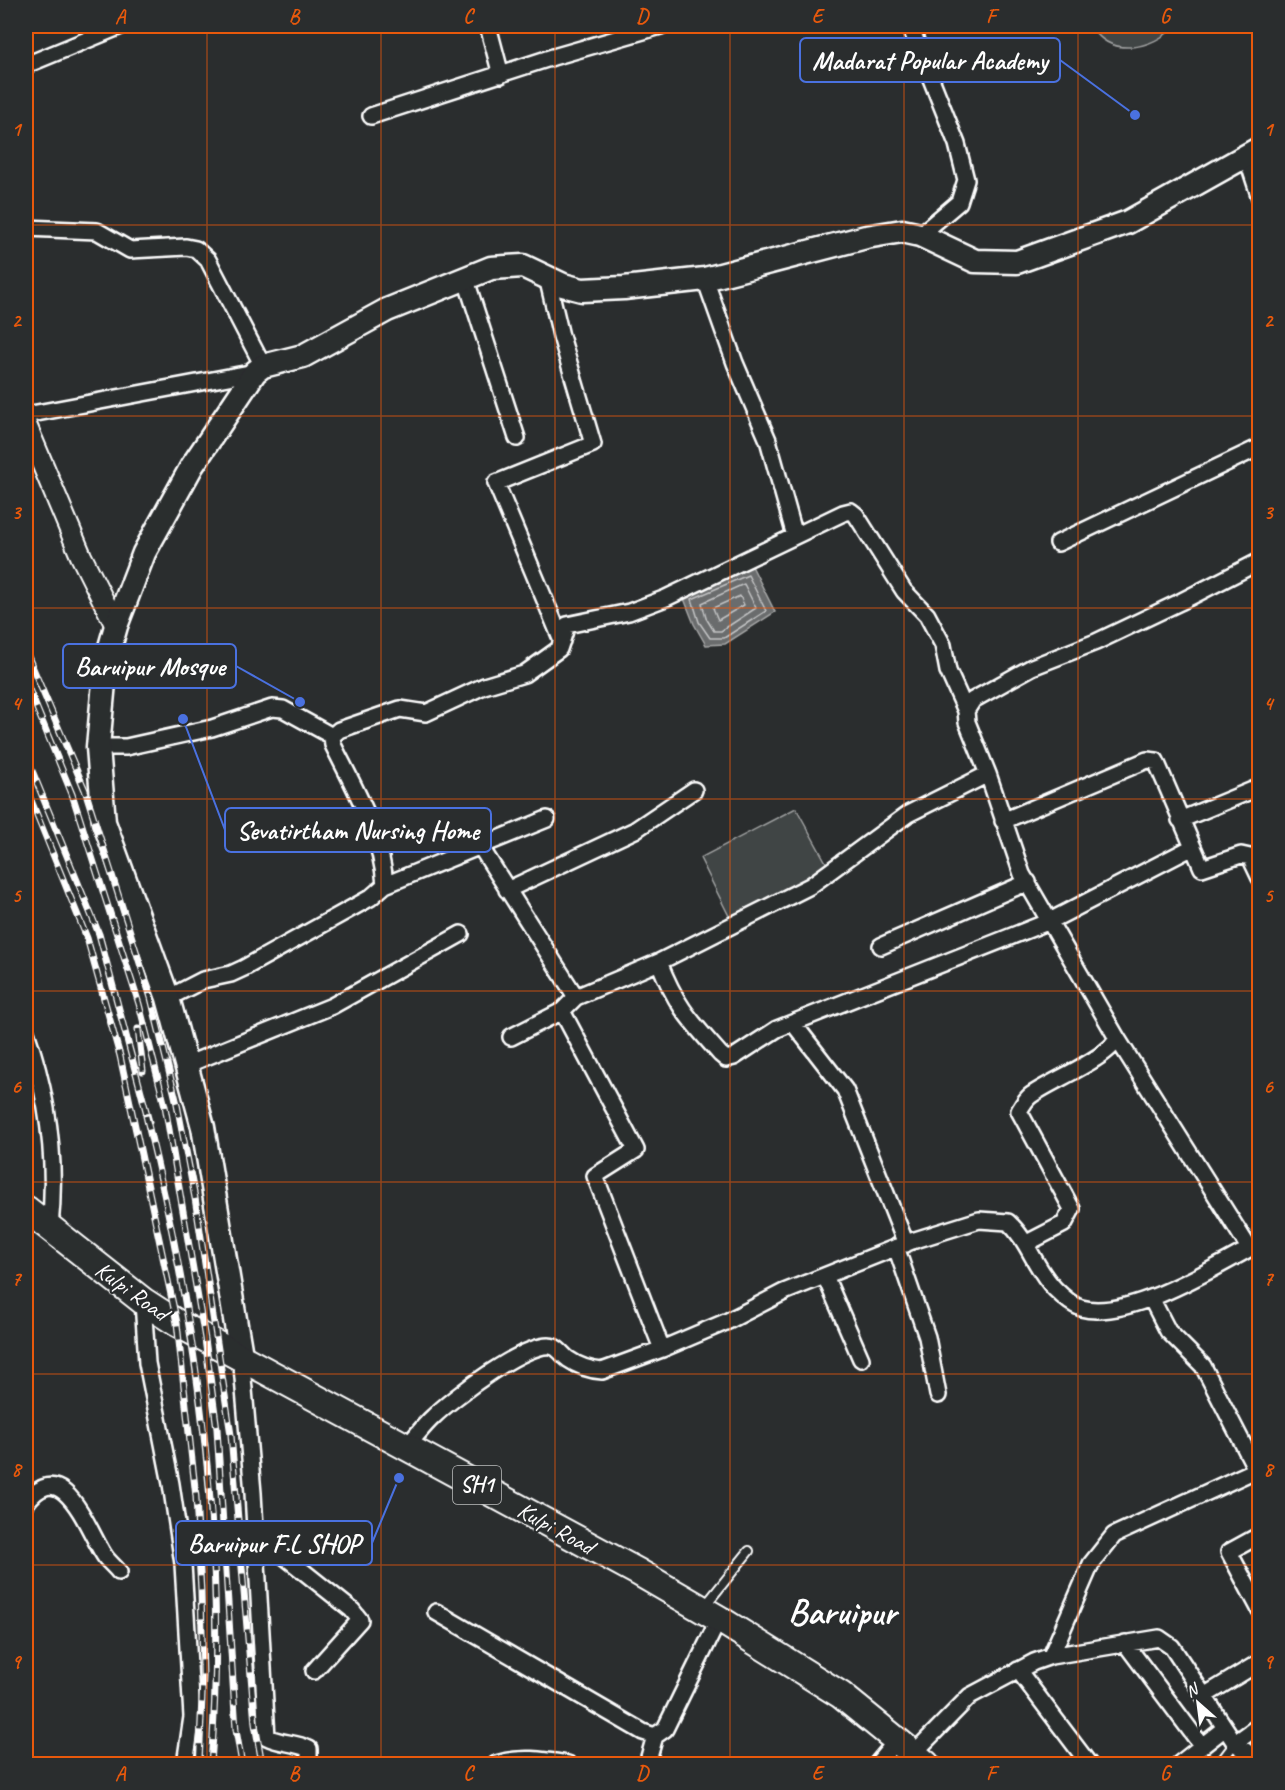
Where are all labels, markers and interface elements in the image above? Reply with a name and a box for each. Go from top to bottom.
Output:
text: A [115,4,127,29]
text: B [289,4,301,29]
text: C [463,4,475,29]
text: D [636,4,650,29]
text: E [812,4,826,29]
text: F [986,4,1000,29]
text: G [1160,4,1173,29]
callout: Madarat Popular Academy [800,38,1060,82]
text: Madarat Popular Academy [812,44,1051,77]
text: 1 [12,117,23,142]
text: 1 [1264,117,1275,142]
text: 2 [12,308,23,333]
text: 2 [1264,308,1275,333]
text: 3 [12,500,23,525]
text: 3 [1264,500,1275,525]
callout: Baruipur Mosque [63,644,236,688]
text: Baruipur Mosque [75,650,227,683]
text: 4 [12,691,24,716]
text: 4 [1264,691,1276,716]
callout: Sevatirtham Nursing Home [225,808,491,852]
text: Sevatirtham Nursing Home [237,814,482,847]
text: 5 [12,883,23,908]
text: 5 [1264,883,1275,908]
text: 6 [11,1074,22,1099]
text: 6 [1263,1074,1274,1099]
street label: Kulpi Road [89,1254,177,1330]
text: 7 [12,1266,23,1291]
text: 7 [1264,1266,1275,1291]
text: 8 [12,1457,24,1482]
text: 8 [1264,1457,1276,1482]
road number: SH1 [453,1466,501,1504]
street label: Kulpi Road [512,1495,603,1563]
callout: Baruipur F.L SHOP [176,1521,372,1565]
text: Baruipur F.L SHOP [188,1527,365,1560]
district label: Baruipur [788,1589,900,1635]
text: 9 [12,1649,23,1674]
text: 9 [1264,1649,1275,1674]
north arrow [1168,1673,1228,1733]
text: N [1182,1678,1203,1702]
text: A [115,1761,127,1786]
text: B [289,1761,301,1786]
text: C [463,1761,475,1786]
text: D [636,1761,650,1786]
text: E [812,1761,826,1786]
text: F [986,1761,1000,1786]
text: G [1160,1761,1173,1786]

